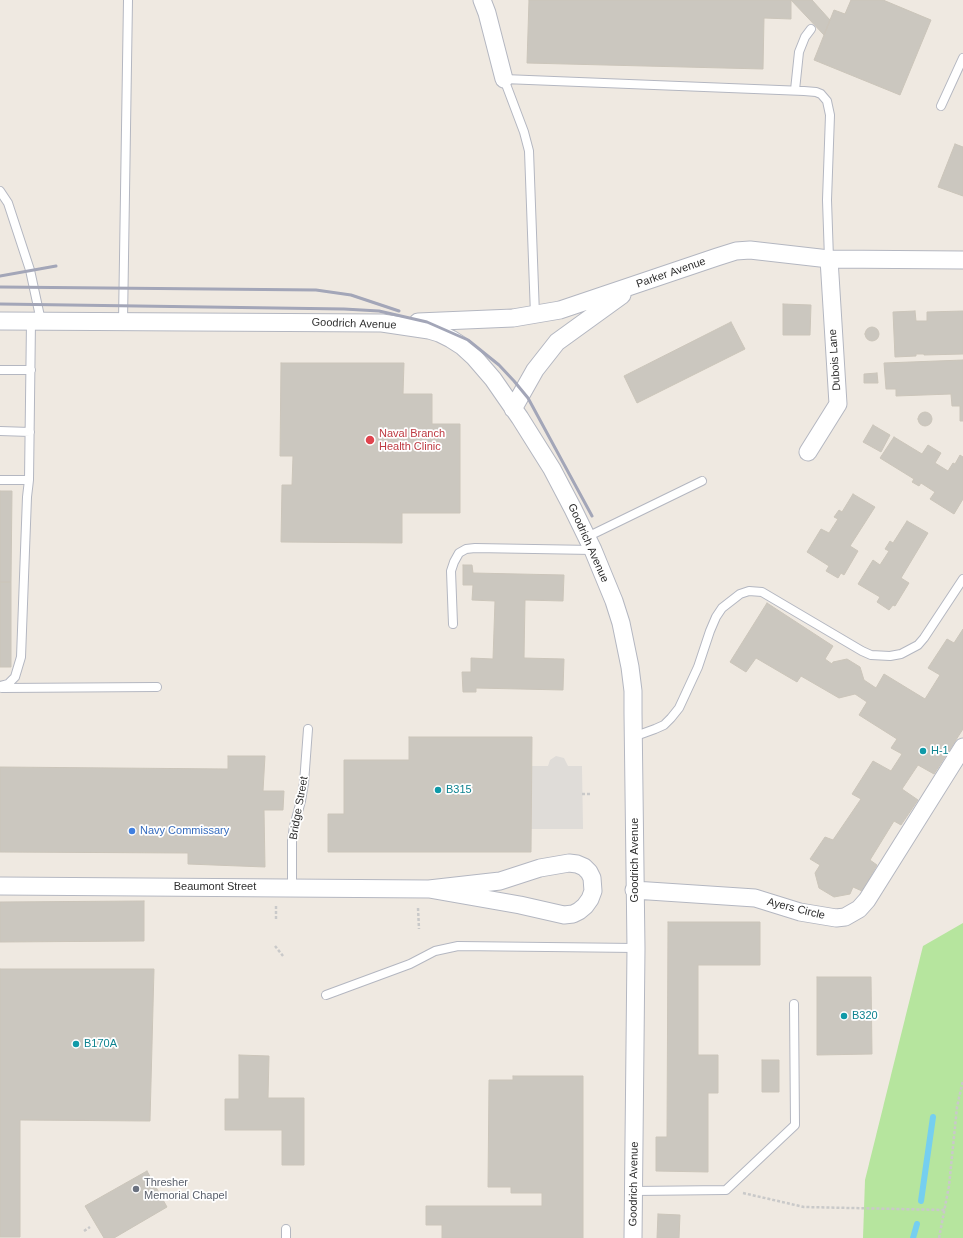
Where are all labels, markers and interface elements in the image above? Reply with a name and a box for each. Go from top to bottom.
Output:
street label: Parker Avenue [635,255,707,291]
street label: Goodrich Avenue [311,316,397,332]
street label: Dubois Lane [826,329,844,391]
place label: Naval Branch Health Clinic [379,427,445,453]
marker: Naval Branch Health Clinic [364,434,376,446]
street label: Goodrich Avenue [565,502,611,584]
place label: H-1 [931,744,949,758]
marker: H-1 [918,746,928,756]
street label: Bridge Street [287,775,311,841]
place label: B315 [446,783,472,797]
marker: B315 [433,785,443,795]
street label: Goodrich Avenue [628,818,642,902]
place label: Navy Commissary [140,824,229,838]
marker: Navy Commissary [127,826,137,836]
street label: Beaumont Street [174,880,256,894]
street label: Ayers Circle [766,895,826,923]
place label: B320 [852,1009,878,1023]
marker: B320 [839,1011,849,1021]
place label: B170A [84,1037,117,1051]
marker: B170A [71,1039,81,1049]
street label: Goodrich Avenue [627,1141,641,1227]
place label: Thresher Memorial Chapel [144,1176,227,1202]
marker: Thresher Memorial Chapel [131,1184,141,1194]

